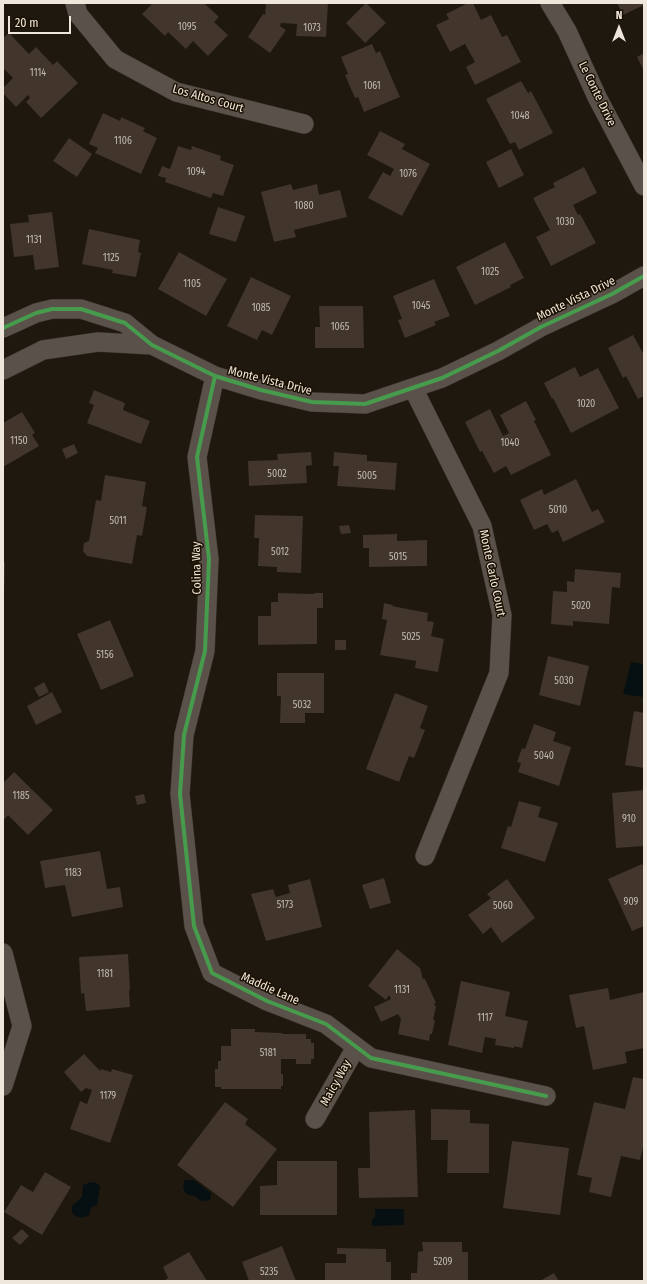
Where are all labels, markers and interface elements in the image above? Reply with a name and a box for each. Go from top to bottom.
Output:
scale bar [10,8,73,34]
north arrow [599,8,639,48]
text: N [616,9,622,22]
text: 20 m [15,16,39,30]
house number: 1095 [178,21,196,33]
house number: 1073 [303,22,321,34]
street label: Le Conte Drive [575,59,619,129]
house number: 1114 [30,67,46,79]
house number: 1061 [363,80,381,92]
street label: Los Altos Court [171,82,245,116]
house number: 1048 [511,110,529,122]
house number: 1106 [114,135,132,147]
house number: 1094 [187,166,205,178]
house number: 1076 [399,168,417,180]
house number: 1080 [294,200,314,212]
house number: 1030 [556,216,574,228]
house number: 1131 [26,234,42,246]
house number: 1125 [103,252,119,264]
house number: 1025 [481,266,499,278]
street label: Monte Vista Drive [534,274,618,324]
house number: 1105 [183,278,201,290]
house number: 1045 [412,300,430,312]
house number: 1085 [252,302,270,314]
house number: 1065 [331,321,349,333]
street label: Monte Vista Drive [227,364,313,398]
house number: 1020 [577,398,595,410]
house number: 1150 [10,435,28,447]
house number: 1040 [500,437,520,449]
house number: 5002 [267,468,287,480]
house number: 5005 [357,470,377,482]
house number: 5010 [549,504,567,516]
house number: 5011 [109,515,127,527]
street label: Monte Carlo Court [476,528,508,618]
street label: Colina Way [189,541,205,595]
house number: 5012 [271,546,289,558]
house number: 5015 [389,551,407,563]
house number: 5020 [571,600,591,612]
house number: 5025 [402,631,420,643]
house number: 5156 [96,649,114,661]
house number: 5030 [554,675,574,687]
house number: 5032 [293,699,311,711]
house number: 5040 [534,750,554,762]
house number: 1185 [12,790,30,802]
house number: 910 [622,813,636,825]
house number: 1183 [64,867,82,879]
house number: 909 [624,896,638,908]
house number: 5173 [277,899,293,911]
house number: 5060 [493,900,513,912]
house number: 1181 [97,968,113,980]
street label: Maddie Lane [239,970,301,1008]
house number: 1131 [394,984,410,996]
house number: 1117 [477,1012,493,1024]
house number: 5181 [260,1047,276,1059]
street label: Maicy Way [317,1057,355,1109]
house number: 1179 [100,1090,116,1102]
house number: 5209 [434,1256,452,1268]
house number: 5235 [260,1266,278,1278]

